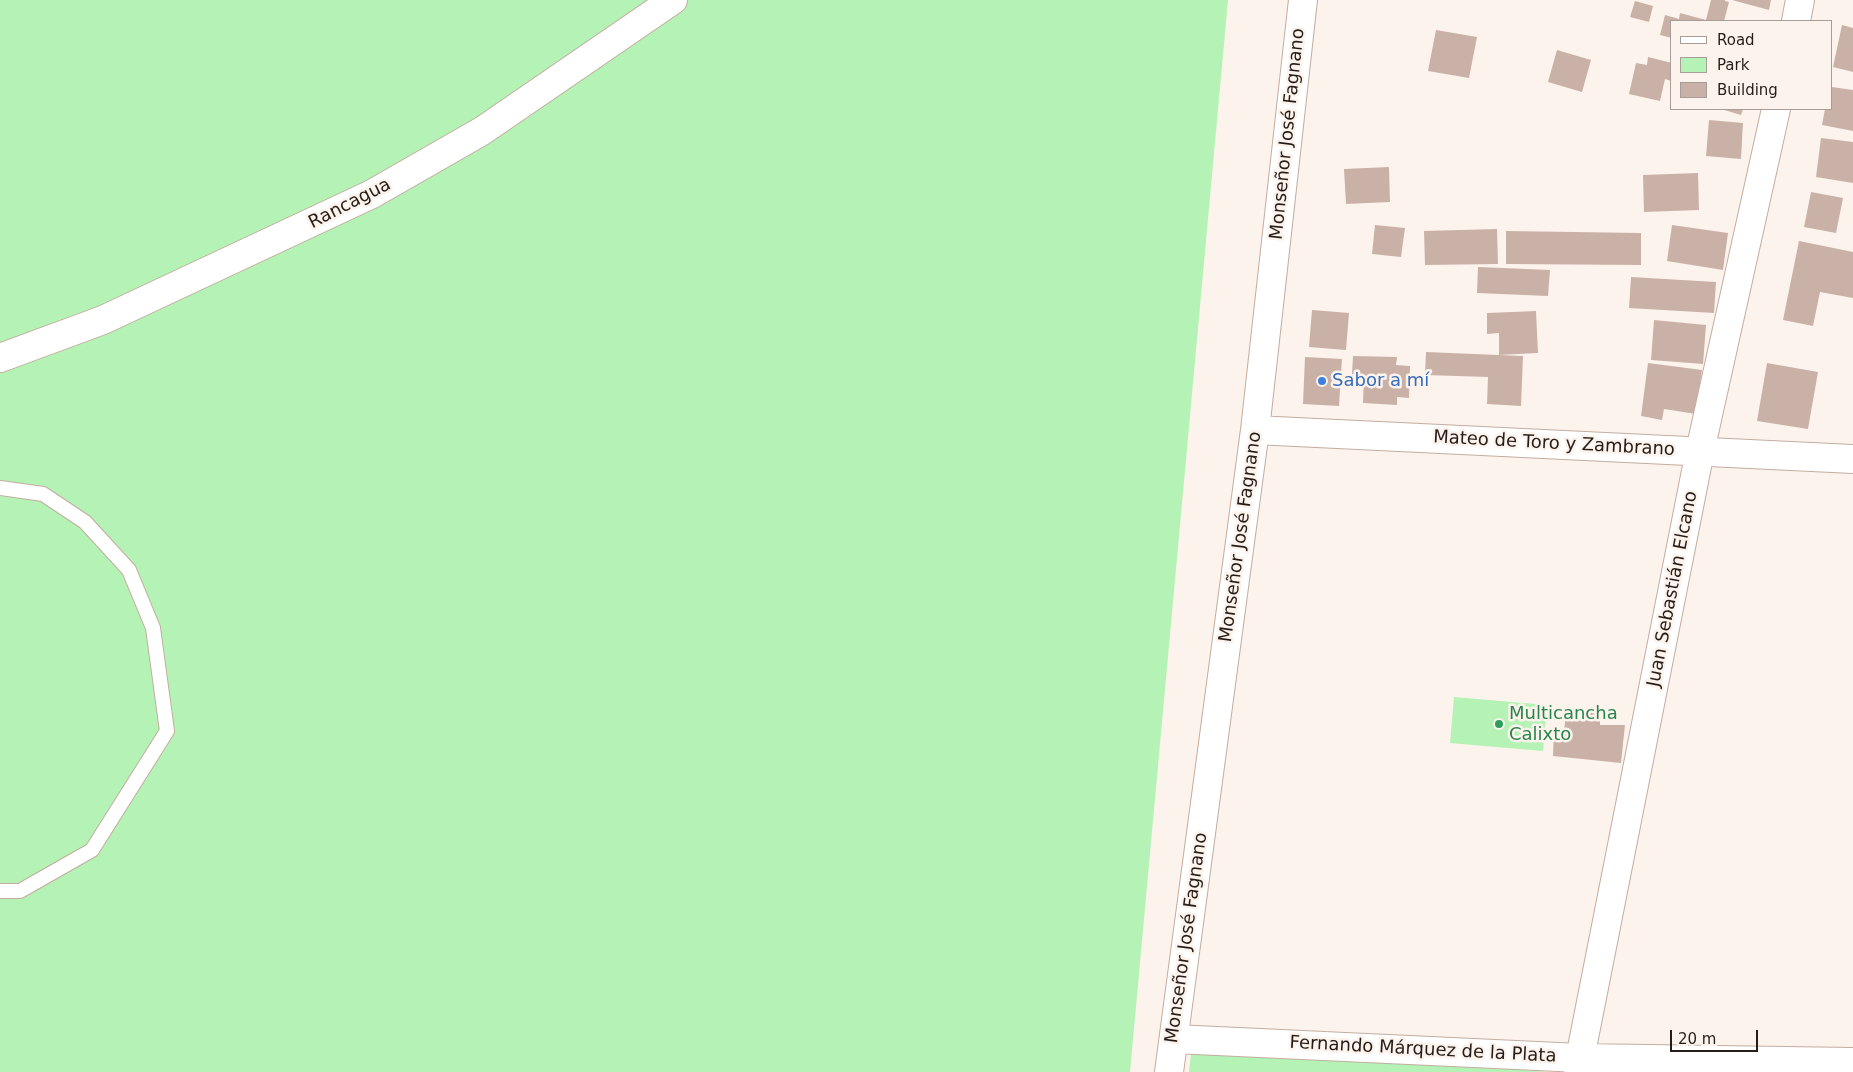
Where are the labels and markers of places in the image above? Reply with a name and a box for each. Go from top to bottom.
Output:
place label: Sabor a mí [1332,370,1429,392]
marker: Sabor a mí [1316,375,1328,387]
place label: Multicancha Calixto [1509,703,1618,746]
marker: Multicancha Calixto [1493,718,1505,730]

